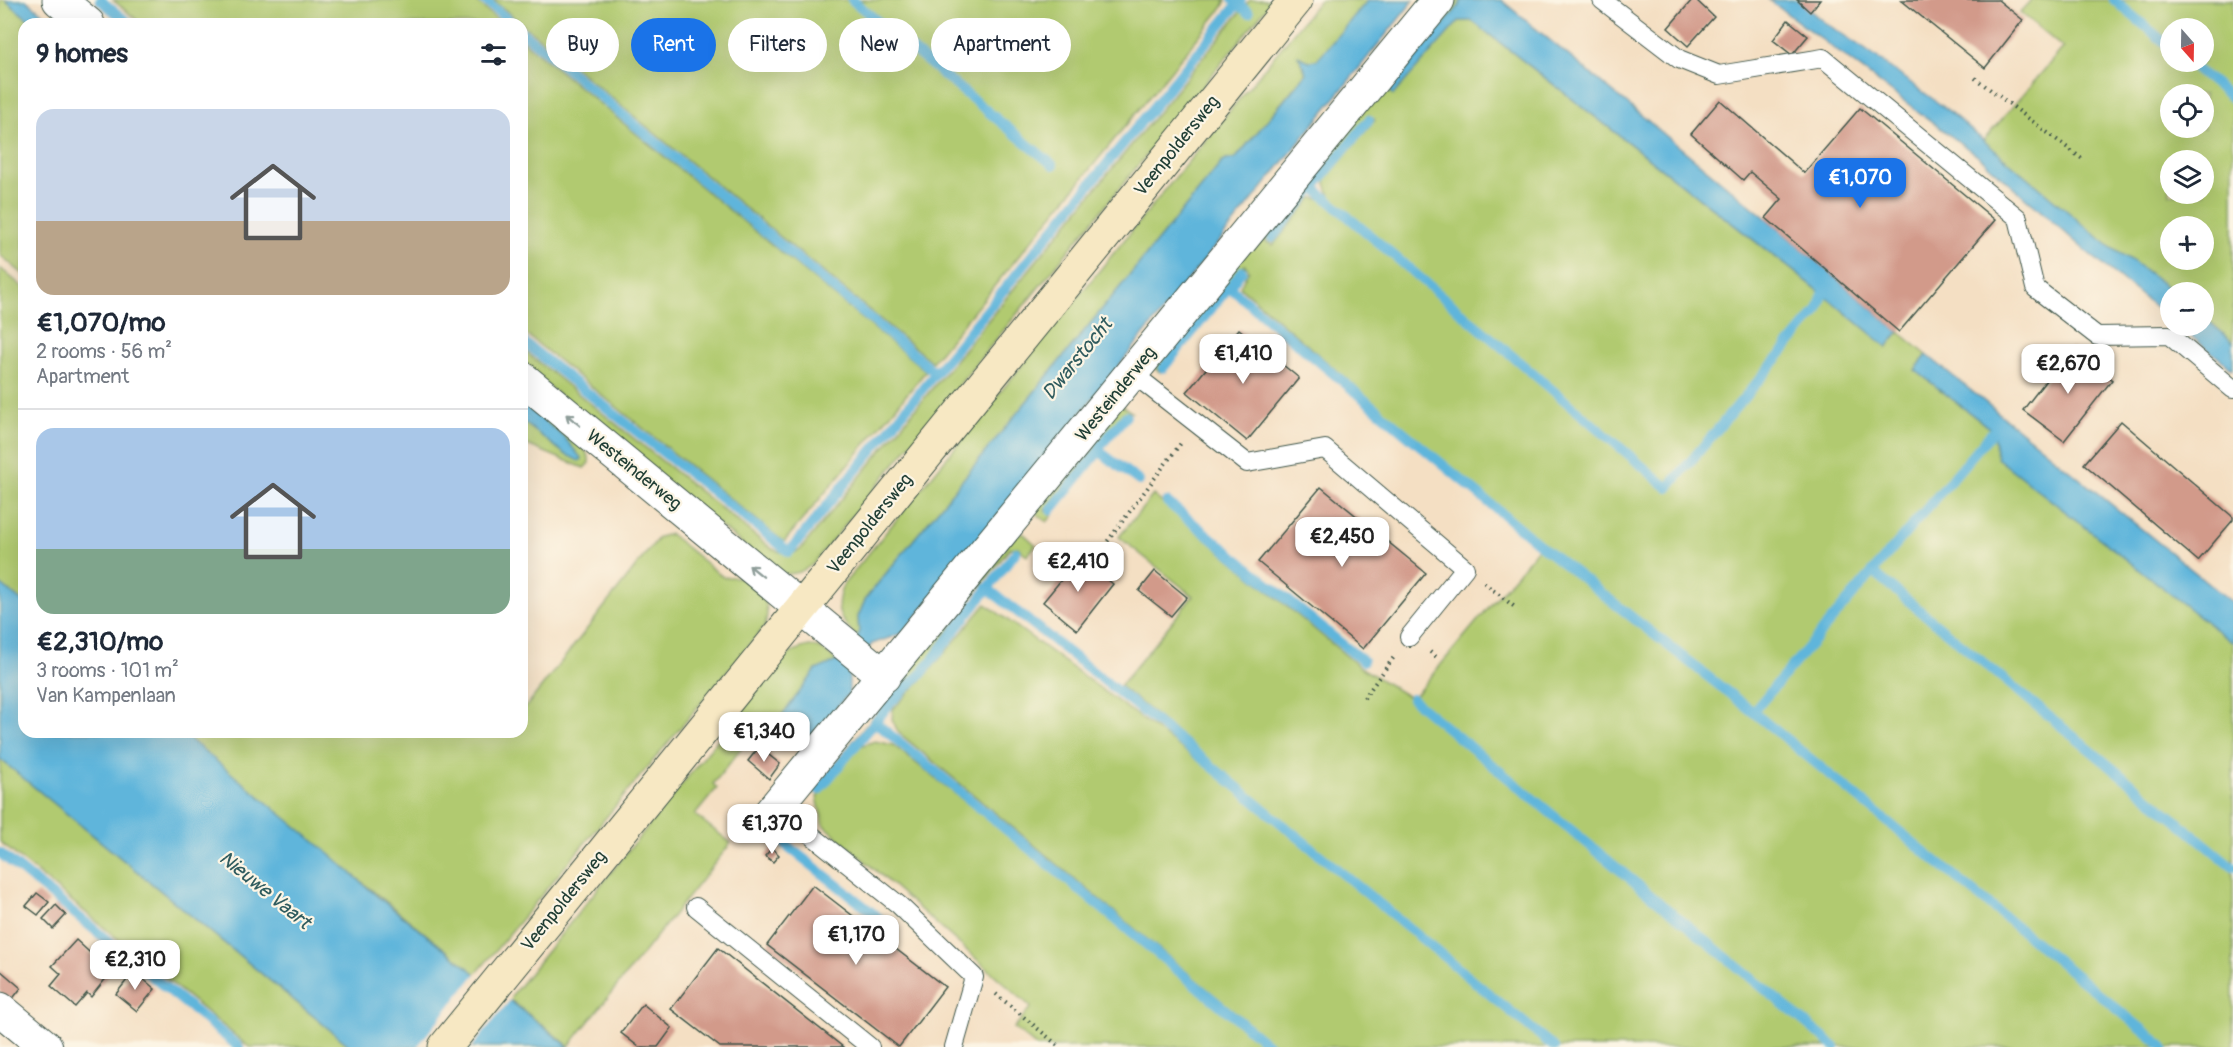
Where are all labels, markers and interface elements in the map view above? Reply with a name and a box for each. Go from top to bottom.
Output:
chip: Buy [546,18,619,72]
chip: Rent [631,18,716,72]
chip: Filters [728,18,827,72]
chip: New [839,18,919,72]
chip: Apartment [931,18,1071,72]
north arrow [2160,18,2214,72]
map controls [2160,18,2214,336]
text: 9 homes [36,38,128,70]
icon: filters [477,38,510,71]
button: locate [2160,84,2214,138]
street label: Veenpoldersweg [1129,91,1225,201]
icon: home [219,148,327,256]
button: layers [2160,150,2214,204]
pin: €1,070 [1811,158,1909,209]
text: €1,070 [1828,165,1892,190]
button: + [2160,216,2214,270]
button: − [2160,282,2214,336]
text: €1,070/mo [36,307,166,339]
water label: Dwarstocht [1037,312,1119,405]
pin: €1,410 [1194,334,1292,385]
text: 2 rooms · 56 m² [36,339,172,364]
text: €1,410 [1213,341,1273,366]
street label: Westeinderweg [1071,342,1161,446]
pin: €2,670 [2019,344,2117,395]
text: €2,670 [2035,351,2101,376]
text: Apartment [36,364,129,389]
one-way arrow [566,414,582,427]
street label: Westeinderweg [582,425,686,515]
icon: home [219,467,327,575]
street label: Veenpoldersweg [822,469,918,579]
pin: €2,450 [1293,517,1391,568]
text: €2,450 [1309,524,1375,549]
pin: €2,410 [1029,542,1127,593]
text: €2,410 [1047,549,1109,574]
one-way arrow [749,564,765,577]
text: €2,310/mo [36,626,163,658]
text: 3 rooms · 101 m² [36,658,179,683]
text: Van Kampenlaan [36,683,176,708]
pin: €1,340 [715,712,813,763]
text: €1,340 [733,719,795,744]
pin: €1,370 [723,804,821,855]
text: €1,370 [741,811,803,836]
water label: Nieuwe Vaart [214,846,317,936]
street label: Veenpoldersweg [516,846,612,956]
pin: €1,170 [807,915,905,966]
text: €1,170 [827,922,885,947]
pin: €2,310 [86,940,184,991]
text: €2,310 [104,947,166,972]

